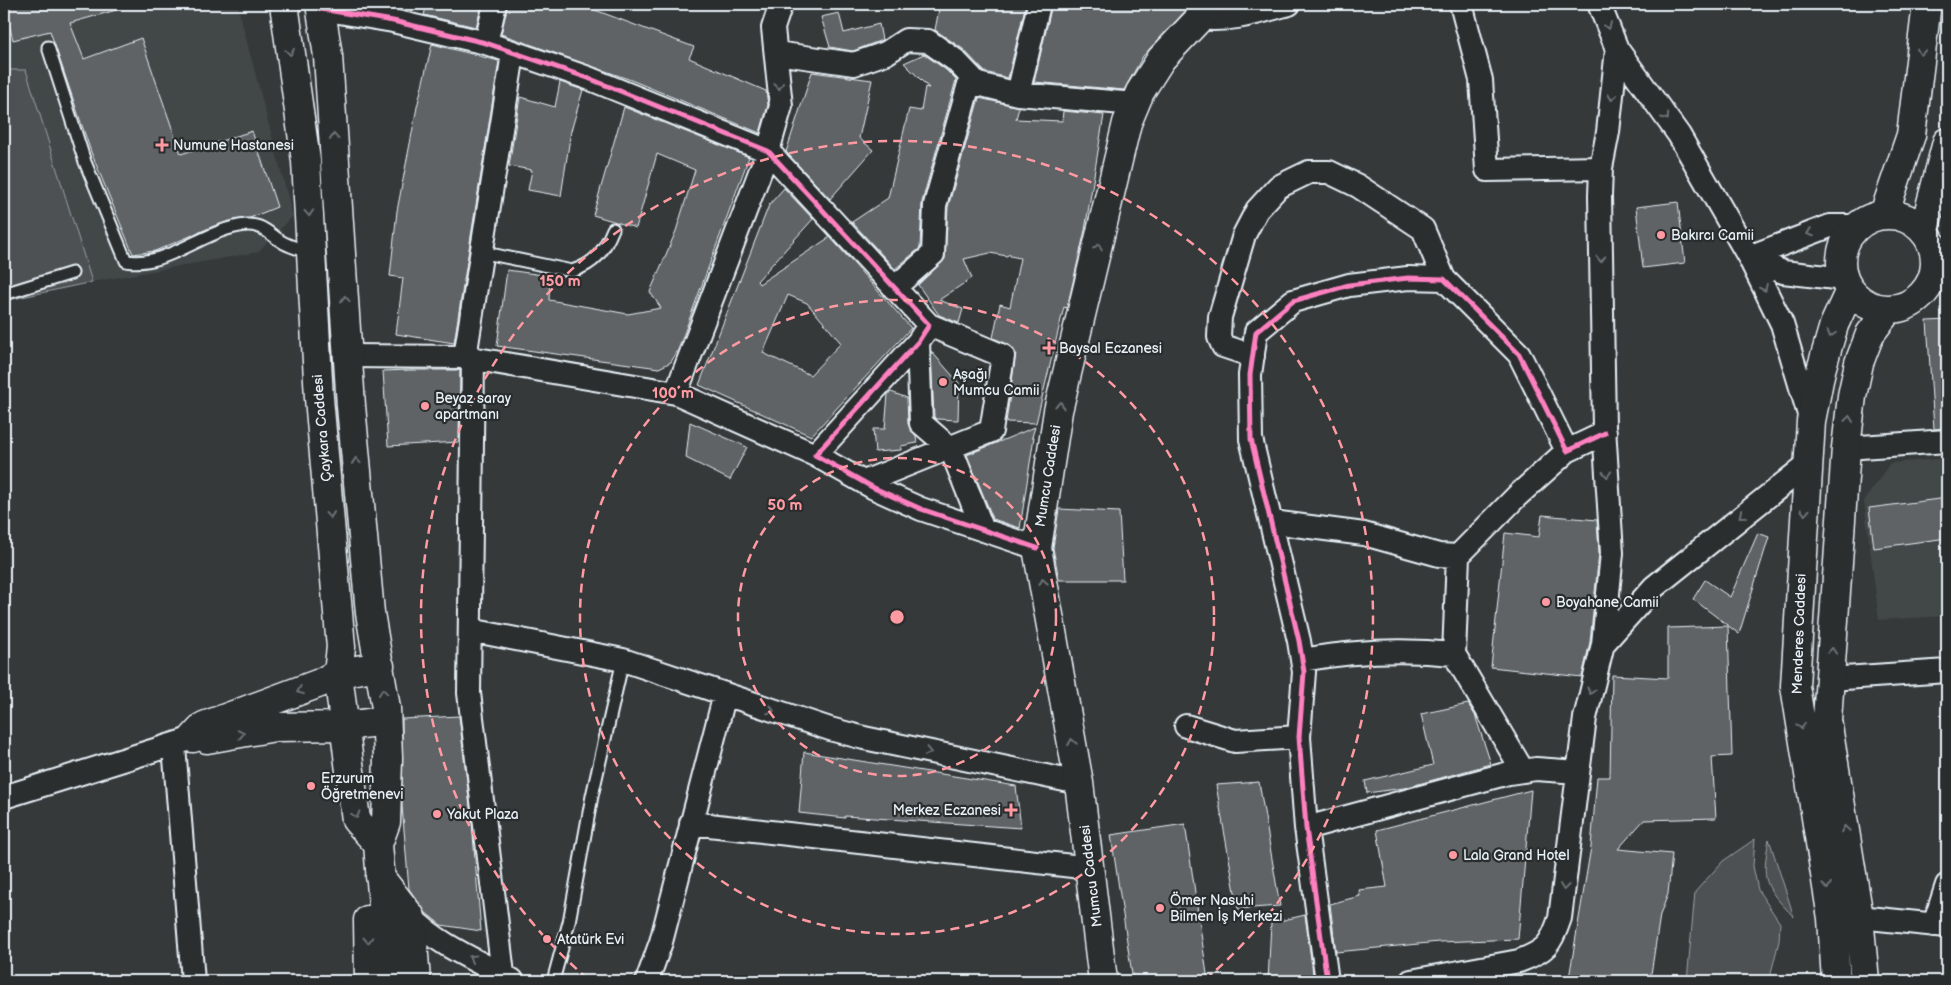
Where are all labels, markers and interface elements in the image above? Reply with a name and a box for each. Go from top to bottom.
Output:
one-way arrow [1602,21,1613,30]
one-way arrow [285,48,295,56]
one-way arrow [1916,48,1927,56]
one-way arrow [773,82,784,90]
one-way arrow [1607,94,1618,102]
one-way arrow [1660,111,1669,121]
one-way arrow [329,133,340,141]
place label: Numune Hastanesi [173,137,294,154]
marker: Numune Hastanesi [155,138,169,152]
one-way arrow [304,210,315,218]
place label: Bakırcı Camii [1671,227,1754,244]
one-way arrow [1806,227,1815,237]
marker: Bakırcı Camii [1655,229,1667,241]
one-way arrow [1092,242,1103,251]
one-way arrow [1596,256,1606,263]
text: 150 m [539,272,581,291]
one-way arrow [1758,283,1768,292]
one-way arrow [339,295,350,303]
one-way arrow [1826,330,1836,338]
place label: Baysal Eczanesi [1059,340,1162,357]
marker: Baysal Eczanesi [1043,342,1055,354]
place label: Aşağı Mumcu Camii [953,366,1040,399]
street label: Çaykara Caddesi [309,374,335,482]
marker: Aşağı Mumcu Camii [937,376,949,388]
text: 100 m [652,384,694,403]
place label: Beyaz saray apartmanı [435,390,512,423]
marker: Beyaz saray apartmanı [419,400,431,412]
one-way arrow [1054,400,1065,409]
one-way arrow [1843,414,1854,422]
street label: Mumcu Caddesi [1032,424,1064,528]
one-way arrow [351,457,362,465]
one-way arrow [1601,470,1612,478]
text: 50 m [768,496,803,515]
one-way arrow [1800,508,1811,516]
one-way arrow [1739,510,1748,518]
one-way arrow [324,511,335,519]
street label: Menderes Caddesi [1788,573,1810,695]
one-way arrow [1039,578,1049,587]
place label: Boyahane Camii [1556,594,1659,611]
marker: Boyahane Camii [1540,596,1552,608]
centre of rings [888,608,906,626]
one-way arrow [1826,646,1837,654]
one-way arrow [297,685,305,695]
one-way arrow [1586,687,1597,696]
one-way arrow [379,688,389,696]
one-way arrow [766,704,775,714]
one-way arrow [1795,722,1806,730]
one-way arrow [236,729,245,739]
one-way arrow [1067,738,1078,746]
one-way arrow [923,746,932,756]
place label: Erzurum Öğretmenevi [321,770,403,803]
marker: Erzurum Öğretmenevi [305,780,317,792]
place label: Merkez Eczanesi [893,802,1001,819]
marker: Merkez Eczanesi [1005,804,1017,816]
place label: Yakut Plaza [446,806,519,823]
marker: Yakut Plaza [431,808,443,820]
one-way arrow [351,810,361,819]
street label: Mumcu Caddesi [1076,824,1106,928]
one-way arrow [1840,825,1851,833]
place label: Lala Grand Hotel [1463,847,1570,864]
marker: Lala Grand Hotel [1447,849,1459,861]
one-way arrow [1559,883,1570,891]
one-way arrow [1821,883,1832,891]
place label: Ömer Nasuhi Bilmen İş Merkezi [1170,891,1283,925]
marker: Ömer Nasuhi Bilmen İş Merkezi [1154,902,1166,914]
place label: Atatürk Evi [557,931,624,948]
marker: Atatürk Evi [541,933,553,945]
one-way arrow [362,936,373,944]
one-way arrow [469,954,478,964]

